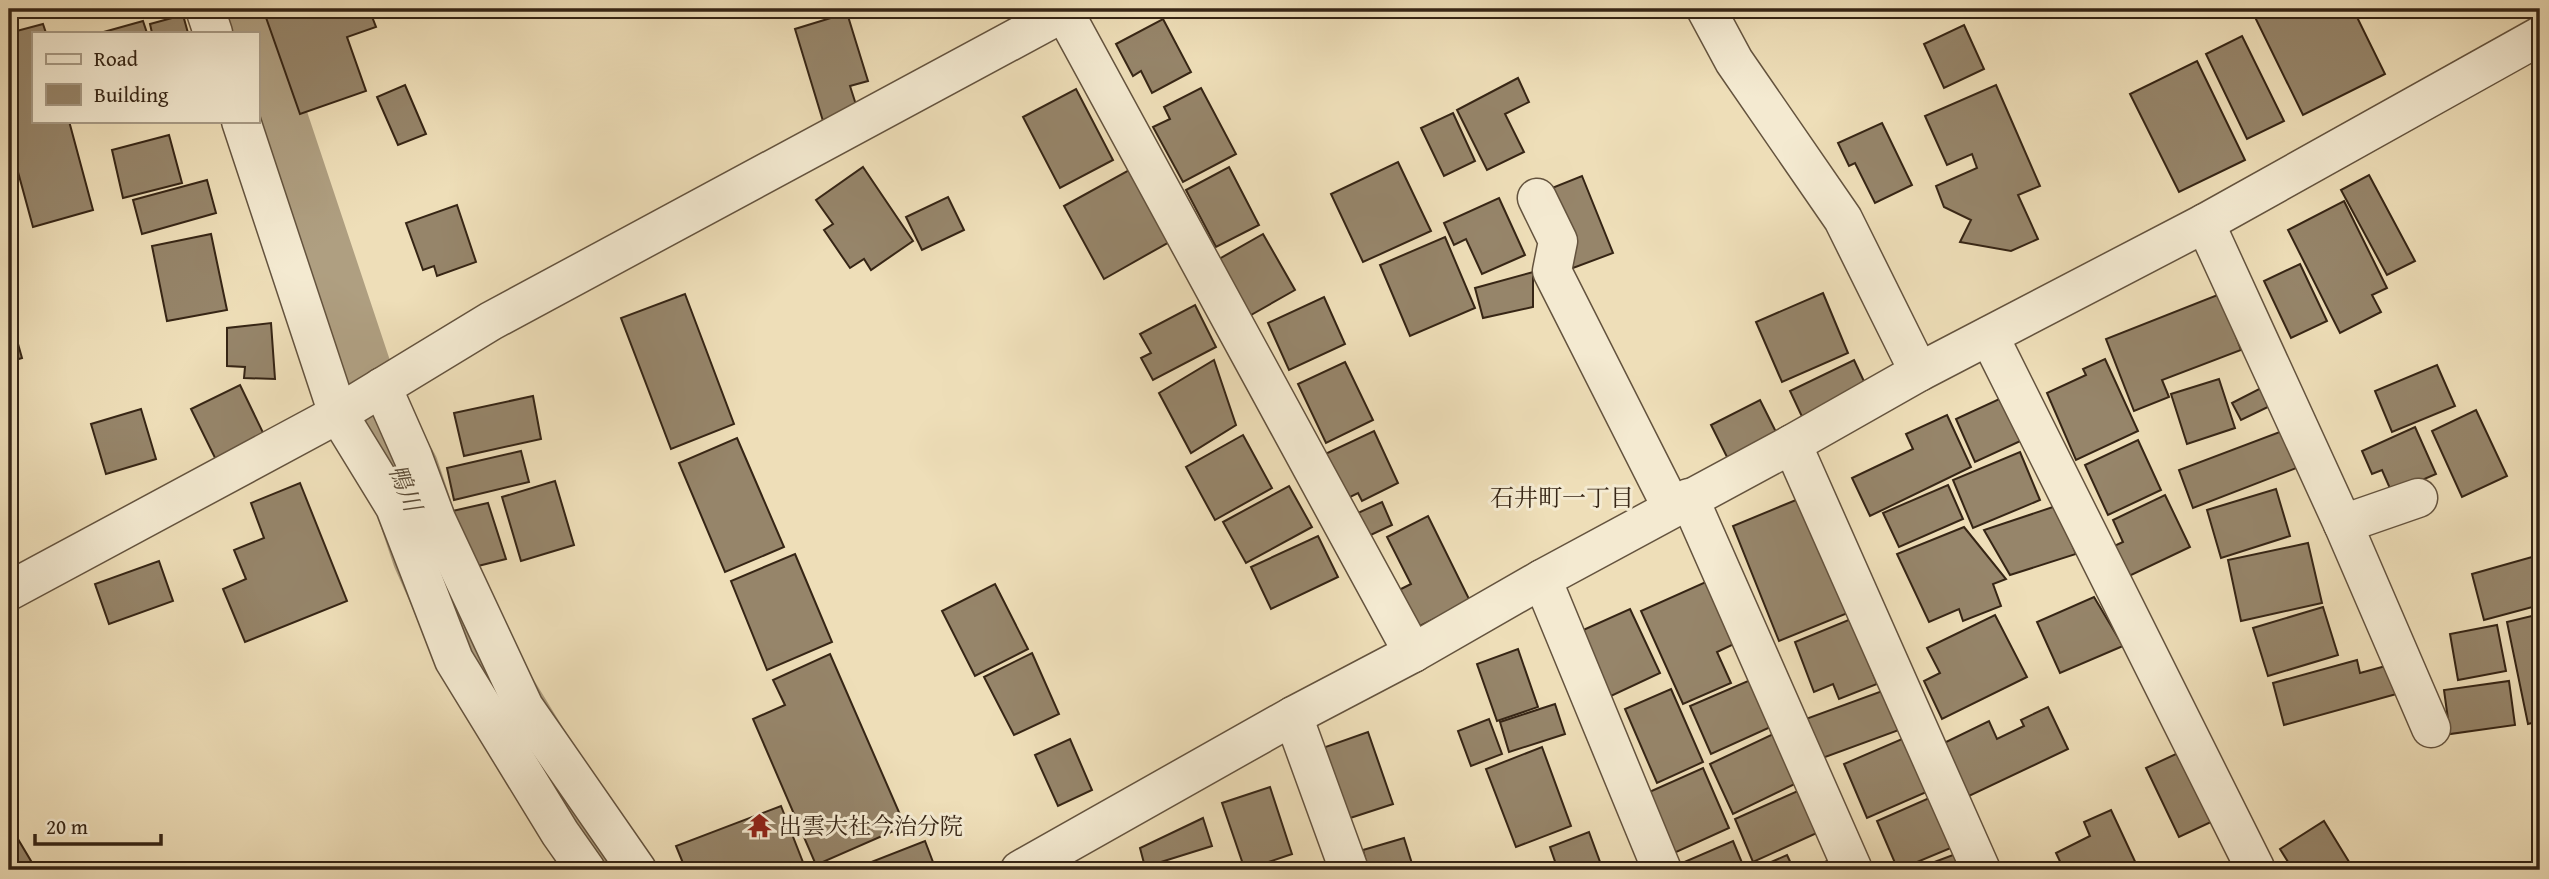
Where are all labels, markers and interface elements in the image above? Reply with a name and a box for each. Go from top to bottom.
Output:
legend [32,32,259,122]
text: Road [94,43,139,74]
text: Building [94,79,169,110]
water label: 鴨川 [380,459,432,519]
district label: 石井町一丁目 [1490,480,1634,515]
scale bar [35,802,161,846]
place label: 出雲大社今治分院 [779,809,963,842]
text: 20 m [46,811,88,842]
temple icon: 出雲大社今治分院 [745,812,773,840]

